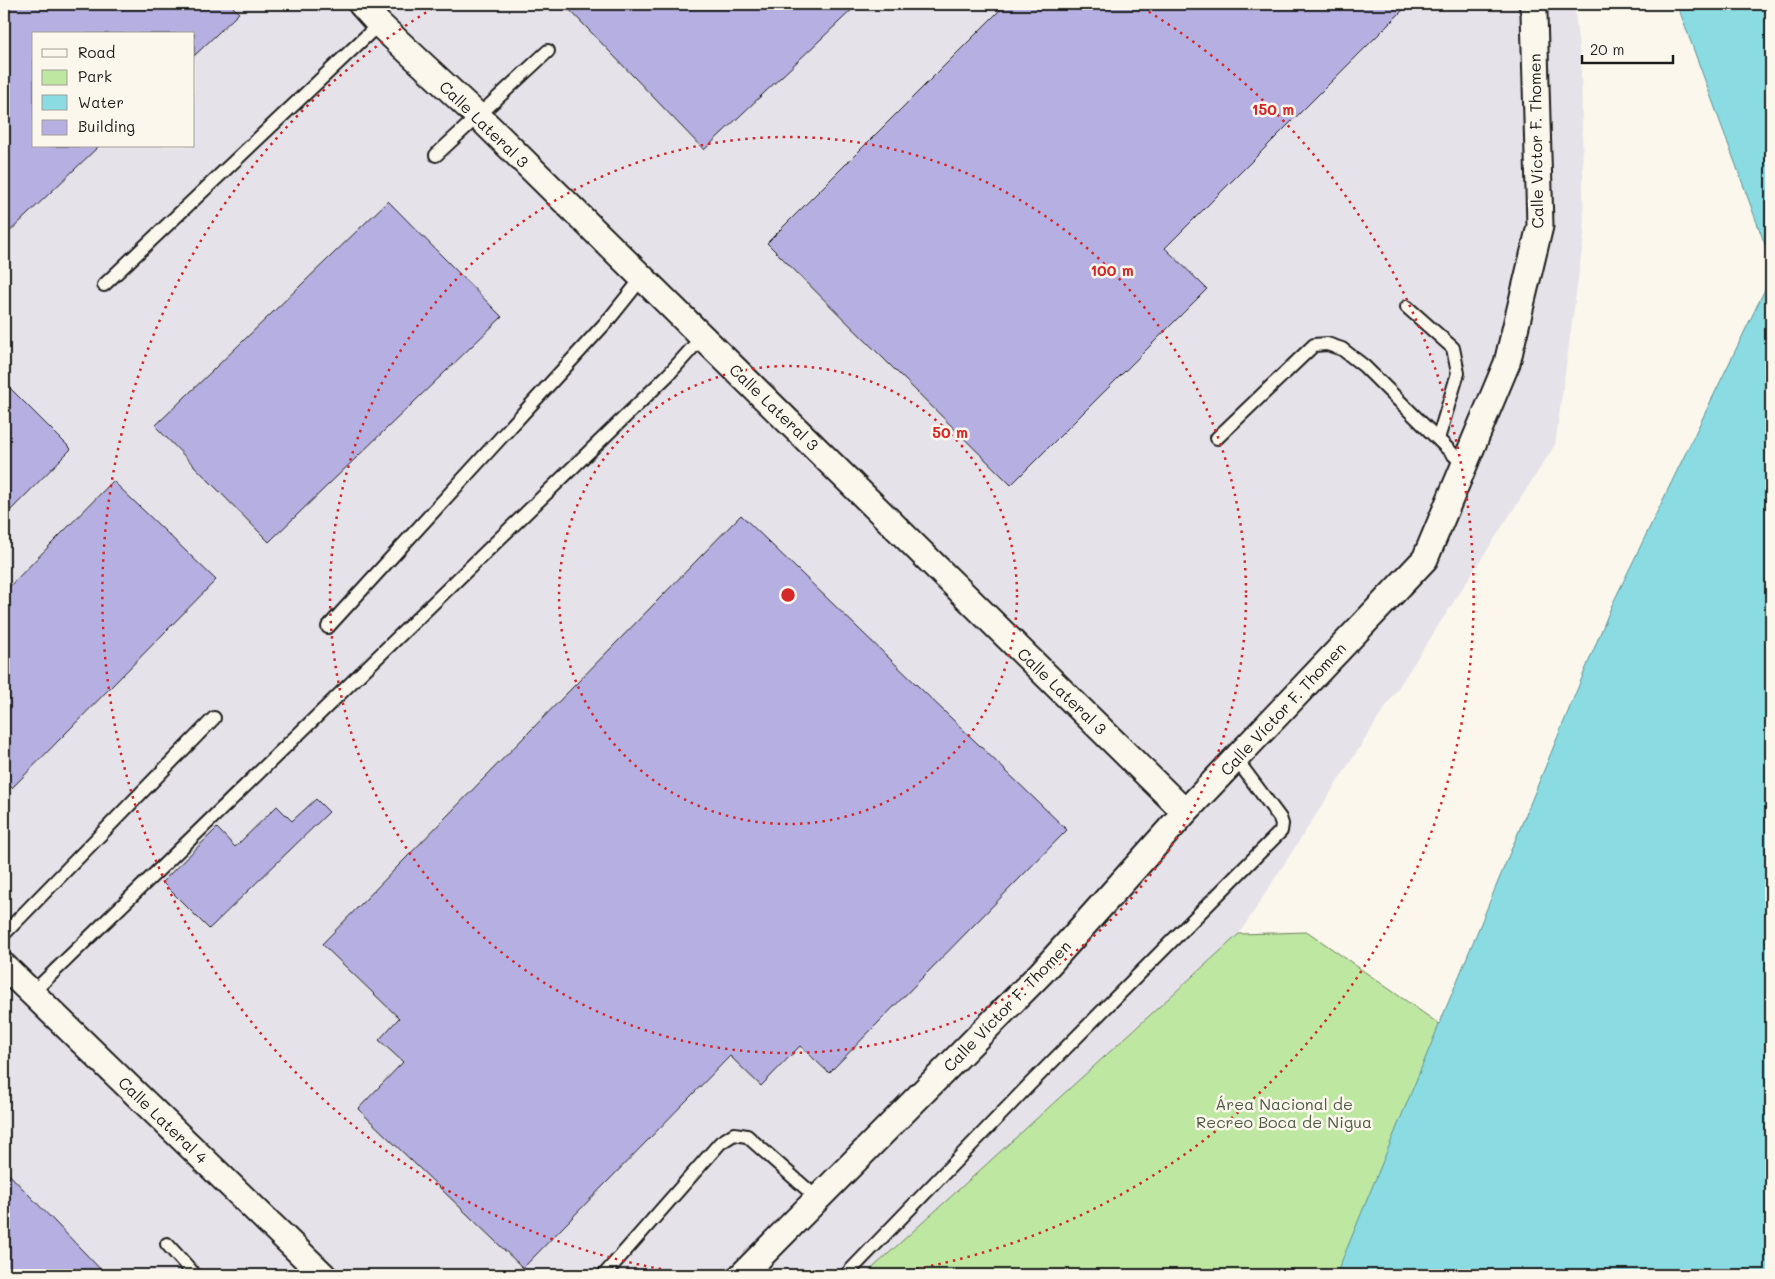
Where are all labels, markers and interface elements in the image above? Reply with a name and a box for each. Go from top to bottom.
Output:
legend [32,32,195,148]
scale bar [1582,32,1674,64]
text: 20 m [1590,39,1624,59]
text: Road [78,42,115,62]
street label: Calle Víctor F. Thomen [1523,53,1548,229]
text: Park [78,66,112,86]
street label: Calle Lateral 3 [435,76,533,172]
text: Water [78,92,124,112]
text: 150 m [1252,99,1294,119]
text: Building [78,116,135,136]
text: 100 m [1090,260,1134,280]
street label: Calle Lateral 3 [725,359,823,455]
text: 50 m [932,422,968,442]
centre of rings [779,586,797,604]
street label: Calle Víctor F. Thomen [1215,638,1350,780]
street label: Calle Lateral 3 [1013,643,1111,739]
street label: Calle Víctor F. Thomen [938,935,1075,1076]
street label: Calle Lateral 4 [114,1072,213,1168]
park label: Área Nacional de Recreo Boca de Nigua [1196,1093,1372,1132]

